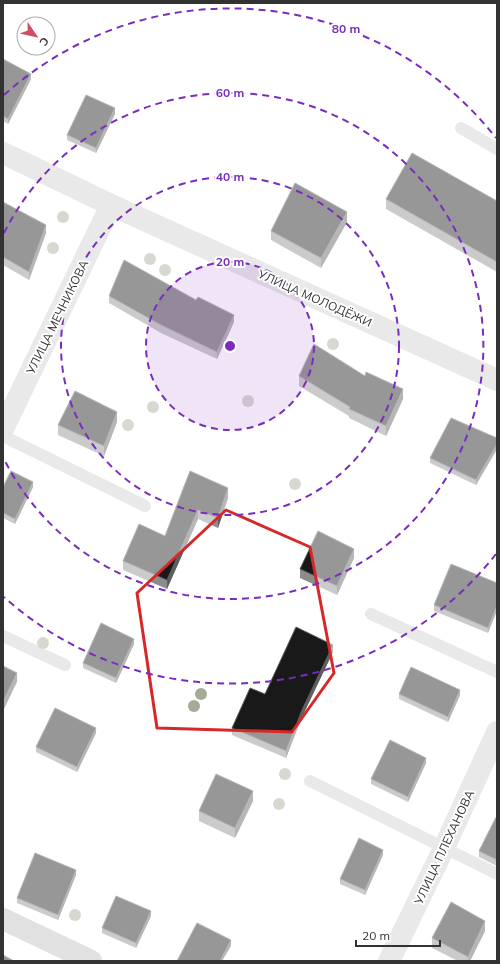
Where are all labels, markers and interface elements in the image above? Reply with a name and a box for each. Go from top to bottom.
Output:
north arrow [16,16,56,56]
text: 80 m [332,21,360,36]
text: С [36,35,52,49]
text: 60 m [216,85,244,100]
text: 40 m [216,169,244,184]
text: 20 m [216,254,244,269]
street label: УЛИЦА МЕЧНИКОВА [22,257,91,378]
street label: УЛИЦА МОЛОДЁЖИ [255,266,374,330]
centre of rings [223,339,237,353]
street label: УЛИЦА ПЛЕХАНОВА [410,787,477,908]
scale bar [356,922,440,948]
text: 20 m [362,928,390,943]

